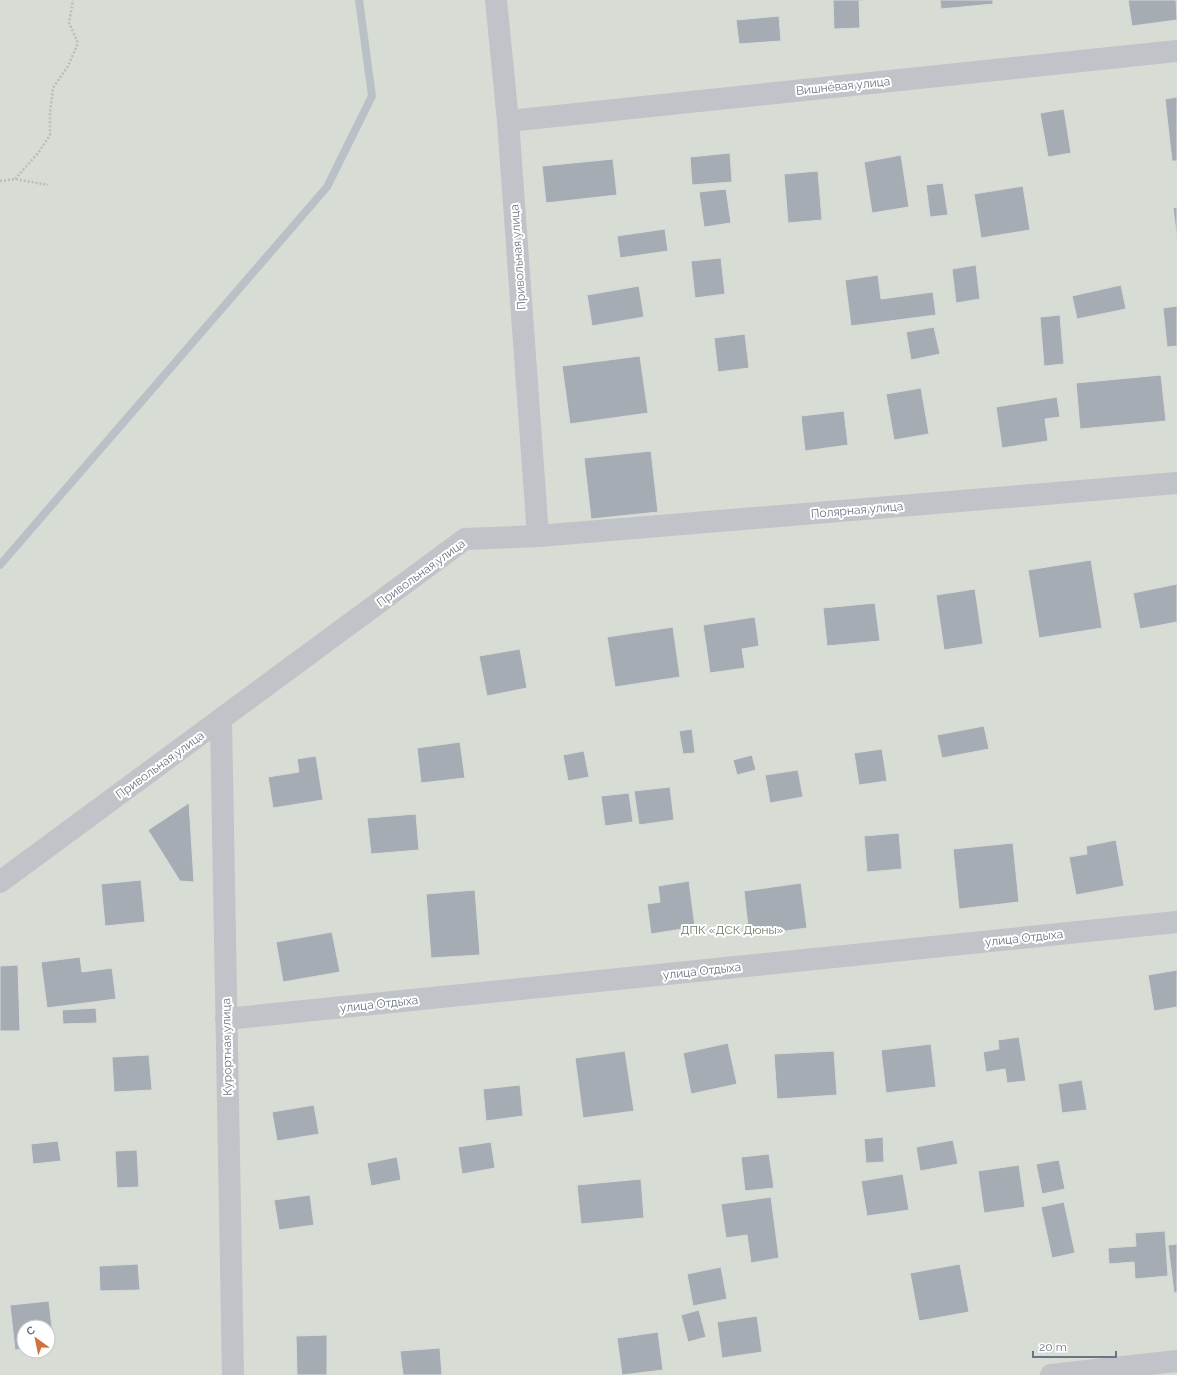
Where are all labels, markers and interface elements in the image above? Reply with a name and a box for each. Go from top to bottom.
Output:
street label: Вишнёвая улица [795,74,891,98]
street label: Привольная улица [507,204,529,310]
street label: Полярная улица [810,499,904,521]
street label: Привольная улица [374,536,468,610]
street label: Привольная улица [113,728,207,802]
park label: ДПК «ДСК Дюны» [681,923,784,937]
street label: улица Отдыха [984,927,1064,949]
street label: улица Отдыха [662,960,742,982]
street label: улица Отдыха [339,993,419,1015]
street label: Курортная улица [219,998,235,1096]
north arrow [16,1319,56,1359]
text: С [24,1323,38,1339]
scale bar [1033,1333,1116,1359]
text: 20 m [1039,1340,1067,1354]

